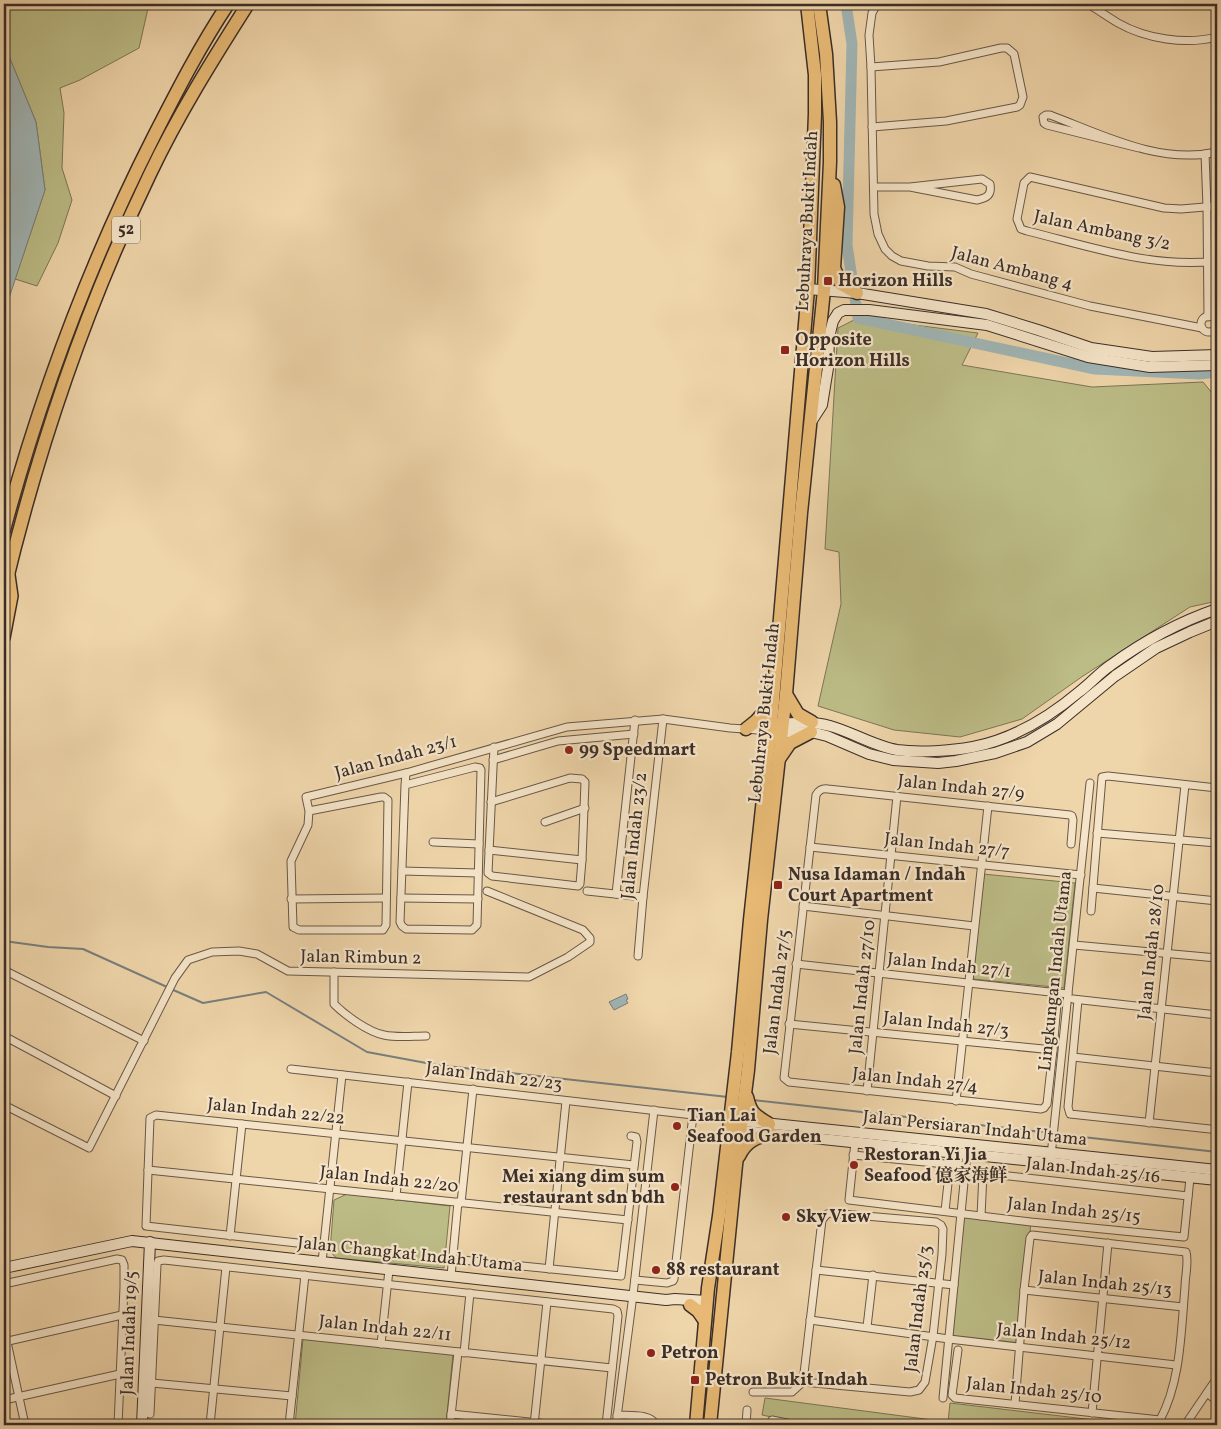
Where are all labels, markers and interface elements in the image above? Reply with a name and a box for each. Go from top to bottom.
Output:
street label: Lebuhraya Bukit Indah [791,130,825,312]
street label: Jalan Ambang 3/2 [1031,204,1173,258]
road number: 52 [112,216,140,244]
street label: Jalan Ambang 4 [948,241,1076,297]
place label: Horizon Hills [838,269,953,294]
marker: Horizon Hills [822,275,834,287]
place label: Opposite Horizon Hills [795,328,910,374]
marker: Opposite Horizon Hills [779,344,791,356]
street label: Lebuhraya Bukit Indah [743,621,787,804]
street label: Jalan Indah 23/1 [332,730,460,786]
place label: 99 Speedmart [579,738,696,763]
marker: 99 Speedmart [563,744,575,756]
street label: Jalan Indah 27/9 [896,769,1026,807]
street label: Jalan Indah 23/2 [616,771,654,901]
street label: Jalan Indah 27/7 [883,827,1011,865]
place label: Nusa Idaman / Indah Court Apartment [788,863,966,909]
street label: Lingkungan Indah Utama [1033,869,1079,1073]
marker: Nusa Idaman / Indah Court Apartment [772,879,784,891]
street label: Jalan Indah 28/10 [1132,882,1172,1021]
street label: Jalan Indah 27/10 [844,918,883,1056]
street label: Jalan Indah 27/5 [758,928,798,1056]
street label: Jalan Rimbun 2 [300,944,422,972]
street label: Jalan Indah 27/1 [886,947,1012,985]
street label: Jalan Indah 27/3 [882,1006,1010,1044]
street label: Jalan Indah 22/23 [424,1056,564,1098]
street label: Jalan Indah 27/4 [851,1062,979,1100]
street label: Jalan Indah 22/22 [206,1092,346,1132]
place label: Tian Lai Seafood Garden [687,1104,822,1150]
street label: Jalan Persiaran Indah Utama [862,1105,1089,1153]
marker: Tian Lai Seafood Garden [671,1120,683,1132]
place label: Restoran Yi Jia Seafood 億家海鲜 [864,1143,1007,1189]
street label: Jalan Indah 25/16 [1025,1152,1161,1190]
marker: Restoran Yi Jia Seafood 億家海鲜 [848,1159,860,1171]
street label: Jalan Indah 22/20 [318,1160,460,1200]
place label: Mei xiang dim sum restaurant sdn bdh [502,1165,665,1211]
marker: Mei xiang dim sum restaurant sdn bdh [669,1181,681,1193]
street label: Jalan Indah 25/15 [1006,1192,1142,1230]
place label: Sky View [796,1205,871,1230]
marker: Sky View [780,1211,792,1223]
street label: Jalan Changkat Indah Utama [296,1231,524,1279]
street label: Jalan Indah 25/3 [899,1244,939,1374]
place label: 88 restaurant [666,1258,780,1283]
marker: 88 restaurant [650,1264,662,1276]
street label: Jalan Indah 25/13 [1037,1265,1173,1303]
street label: Jalan Indah 19/5 [115,1270,145,1396]
street label: Jalan Indah 22/11 [317,1310,453,1348]
street label: Jalan Indah 25/12 [995,1318,1133,1356]
place label: Petron [661,1341,719,1366]
marker: Petron [645,1347,657,1359]
place label: Petron Bukit Indah [705,1368,868,1393]
street label: Jalan Indah 25/10 [965,1371,1103,1411]
marker: Petron Bukit Indah [689,1374,701,1386]

